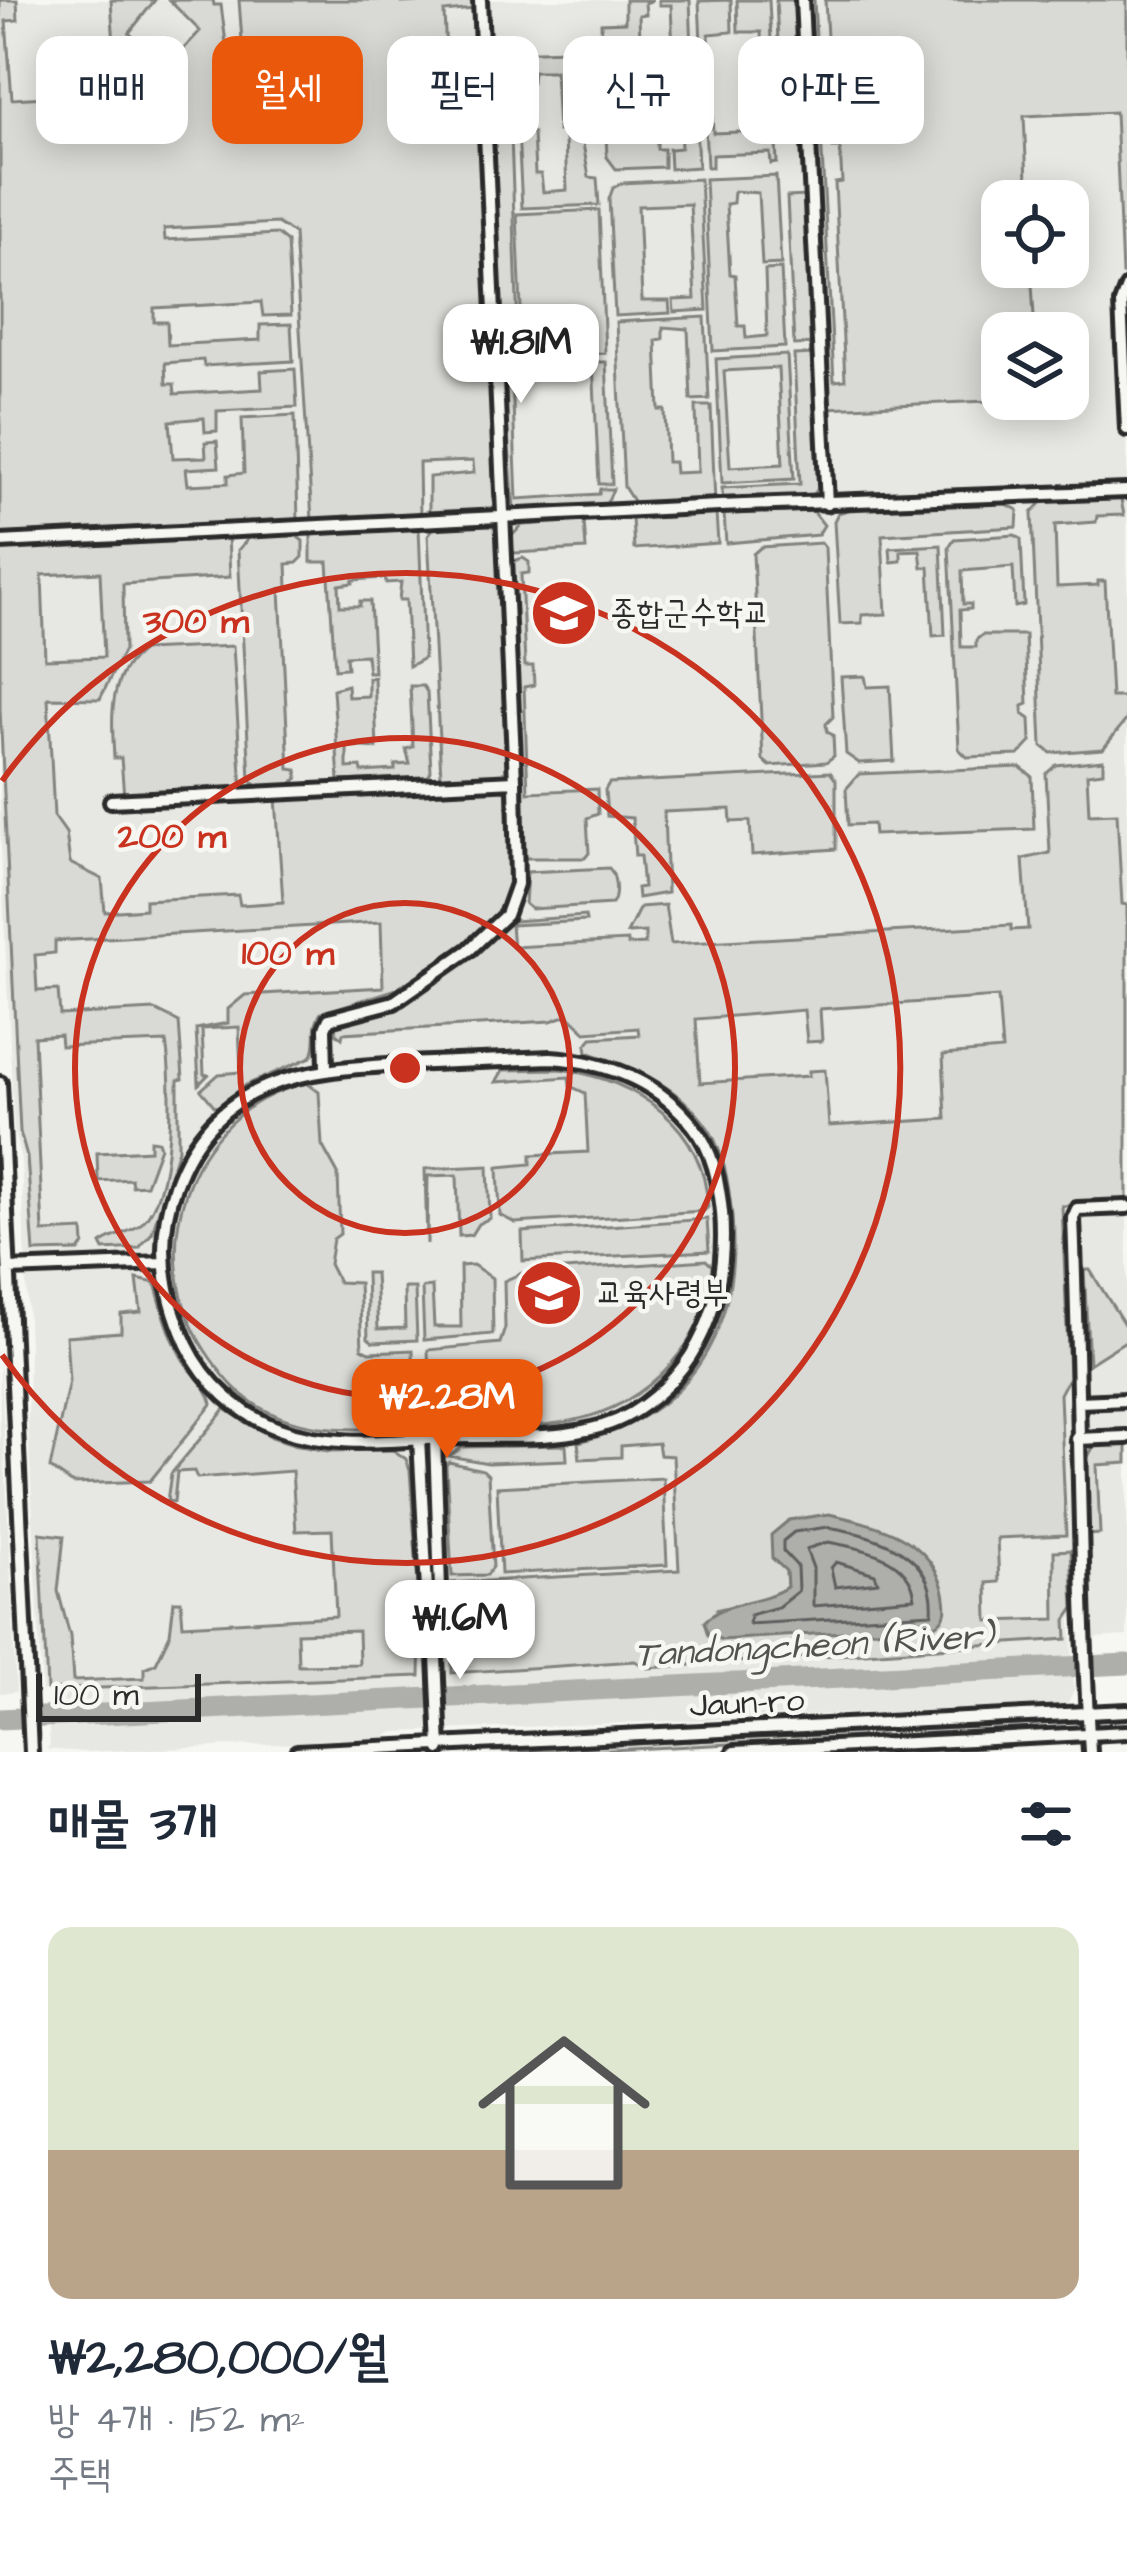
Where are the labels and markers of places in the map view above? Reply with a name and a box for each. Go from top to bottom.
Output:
pin: ₩1.81M [423,304,619,406]
school or university icon: 종합군수학교 [529,578,599,648]
place label: 종합군수학교 [610,590,769,636]
centre of rings [384,1047,426,1089]
school or university icon: 교육사령부 [514,1258,584,1328]
place label: 교육사령부 [596,1270,729,1316]
pin: ₩2.28M [349,1359,545,1461]
pin: ₩1.6M [376,1580,544,1682]

